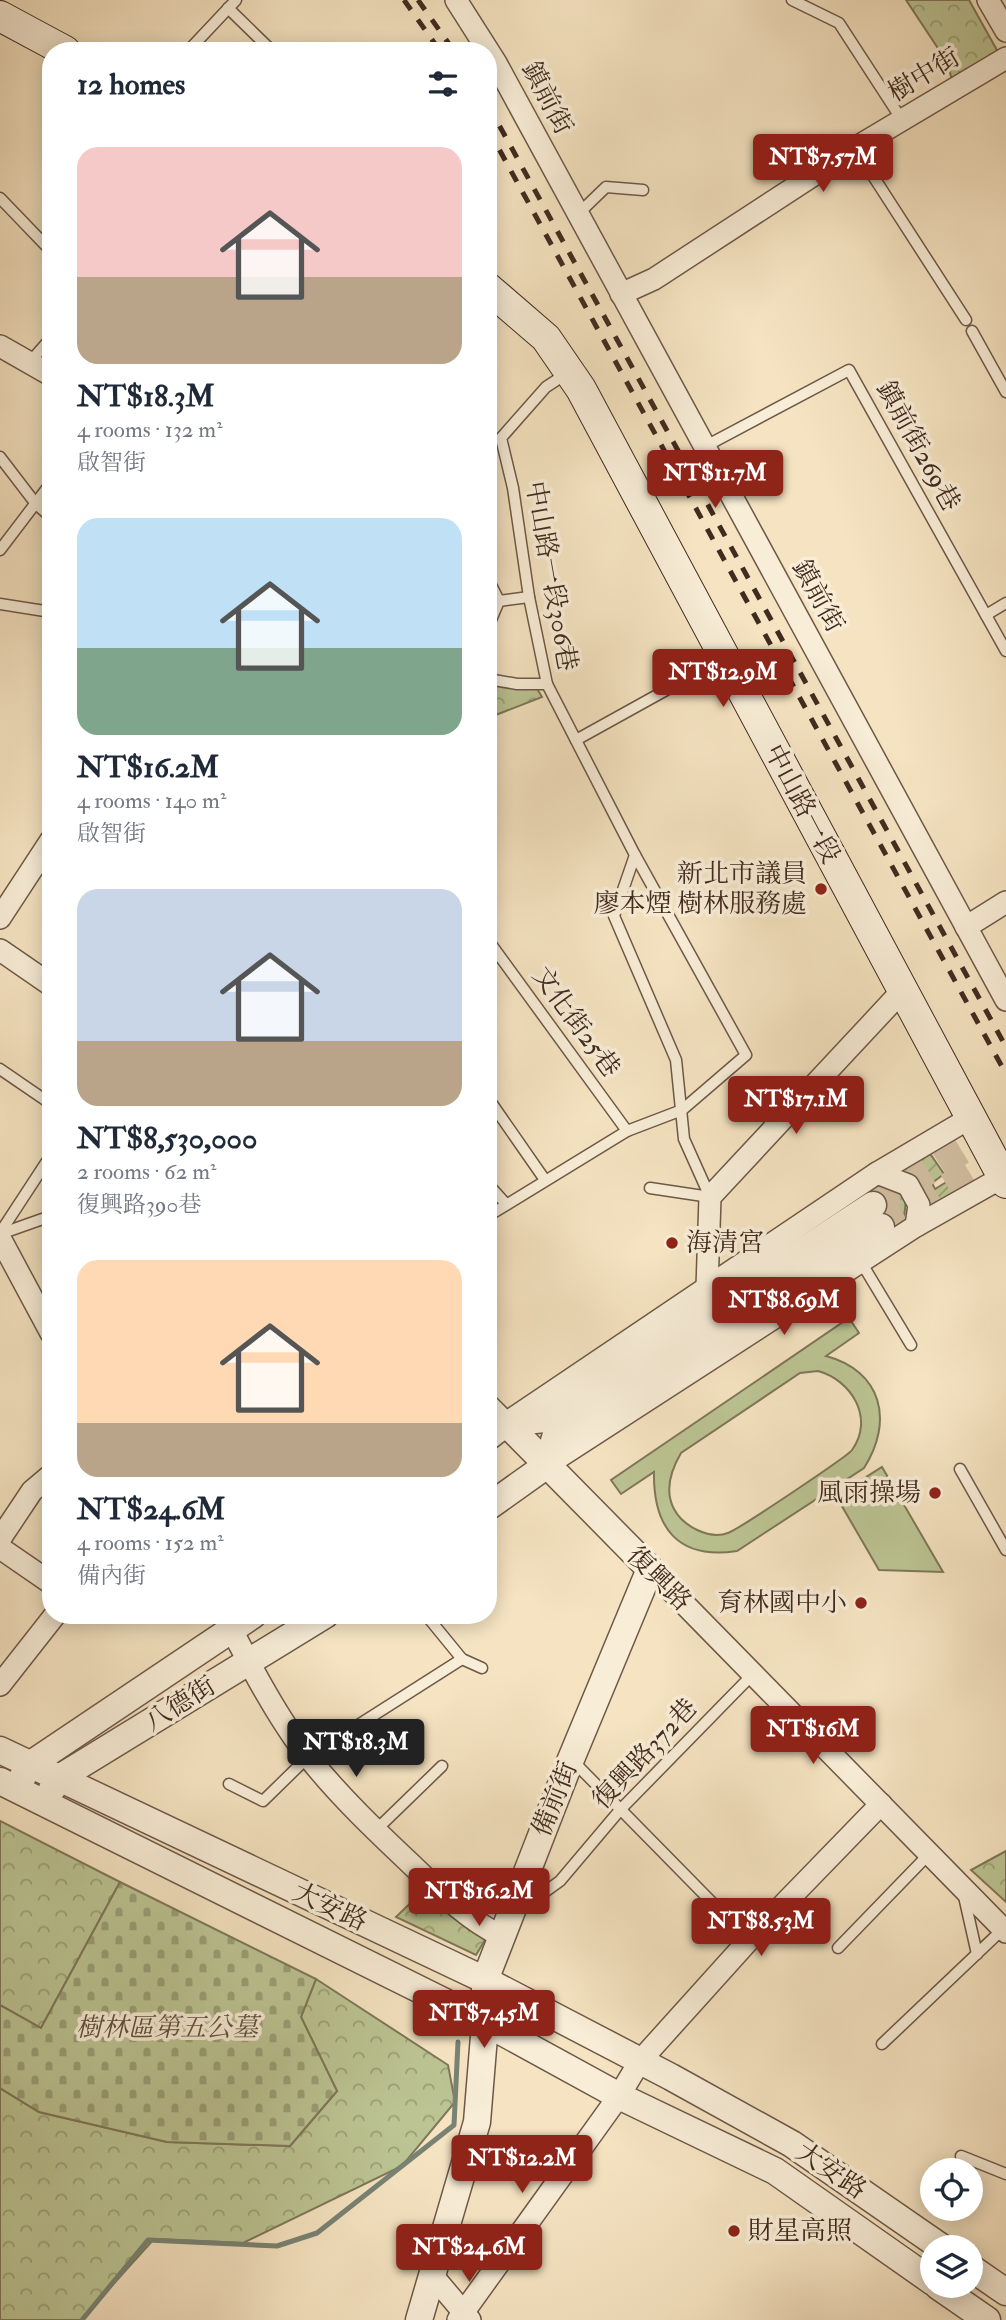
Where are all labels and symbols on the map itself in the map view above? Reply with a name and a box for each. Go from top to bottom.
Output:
street label: 樹中街 [882,41,966,109]
street label: 鎮前街 [515,56,579,140]
pin: NT$7.57M [751,134,895,194]
street label: 鎮前街269巷 [869,375,967,517]
pin: NT$11.7M [643,450,787,510]
street label: 中山路一段306巷 [519,478,583,674]
street label: 鎮前街 [785,554,851,638]
pin: NT$12.9M [651,650,795,709]
street label: 中山路一段 [757,739,847,869]
place label: 新北市議員 廖本煙 樹林服務處 [594,858,807,920]
marker: 新北市議員 廖本煙 樹林服務處 [813,881,829,897]
street label: 文化街25巷 [525,961,627,1083]
pin: NT$17.1M [724,1076,868,1136]
place label: 海清宮 [686,1227,764,1259]
marker: 海清宮 [664,1235,680,1251]
pin: NT$8.69M [712,1278,856,1337]
place label: 風雨操場 [817,1477,921,1509]
marker: 風雨操場 [927,1485,943,1501]
street label: 復興路 [620,1540,698,1618]
place label: 育林國中小 [717,1587,847,1619]
marker: 育林國中小 [853,1595,869,1611]
street label: 八德街 [138,1670,222,1738]
street label: 復興路372巷 [586,1692,704,1816]
pin: NT$16M [756,1706,870,1766]
pin: NT$18.3M [284,1720,428,1779]
street label: 備前街 [526,1757,584,1841]
pin: NT$16.2M [407,1868,551,1928]
street label: 大安路 [288,1876,372,1938]
pin: NT$8.53M [689,1898,833,1958]
pin: NT$7.45M [412,1990,556,2050]
park label: 樹林區第五公墓 [76,2012,262,2044]
pin: NT$12.2M [450,2136,594,2195]
street label: 大安路 [790,2136,872,2206]
place label: 財星高照 [748,2215,852,2247]
marker: 財星高照 [726,2223,742,2239]
pin: NT$24.6M [397,2224,541,2284]

